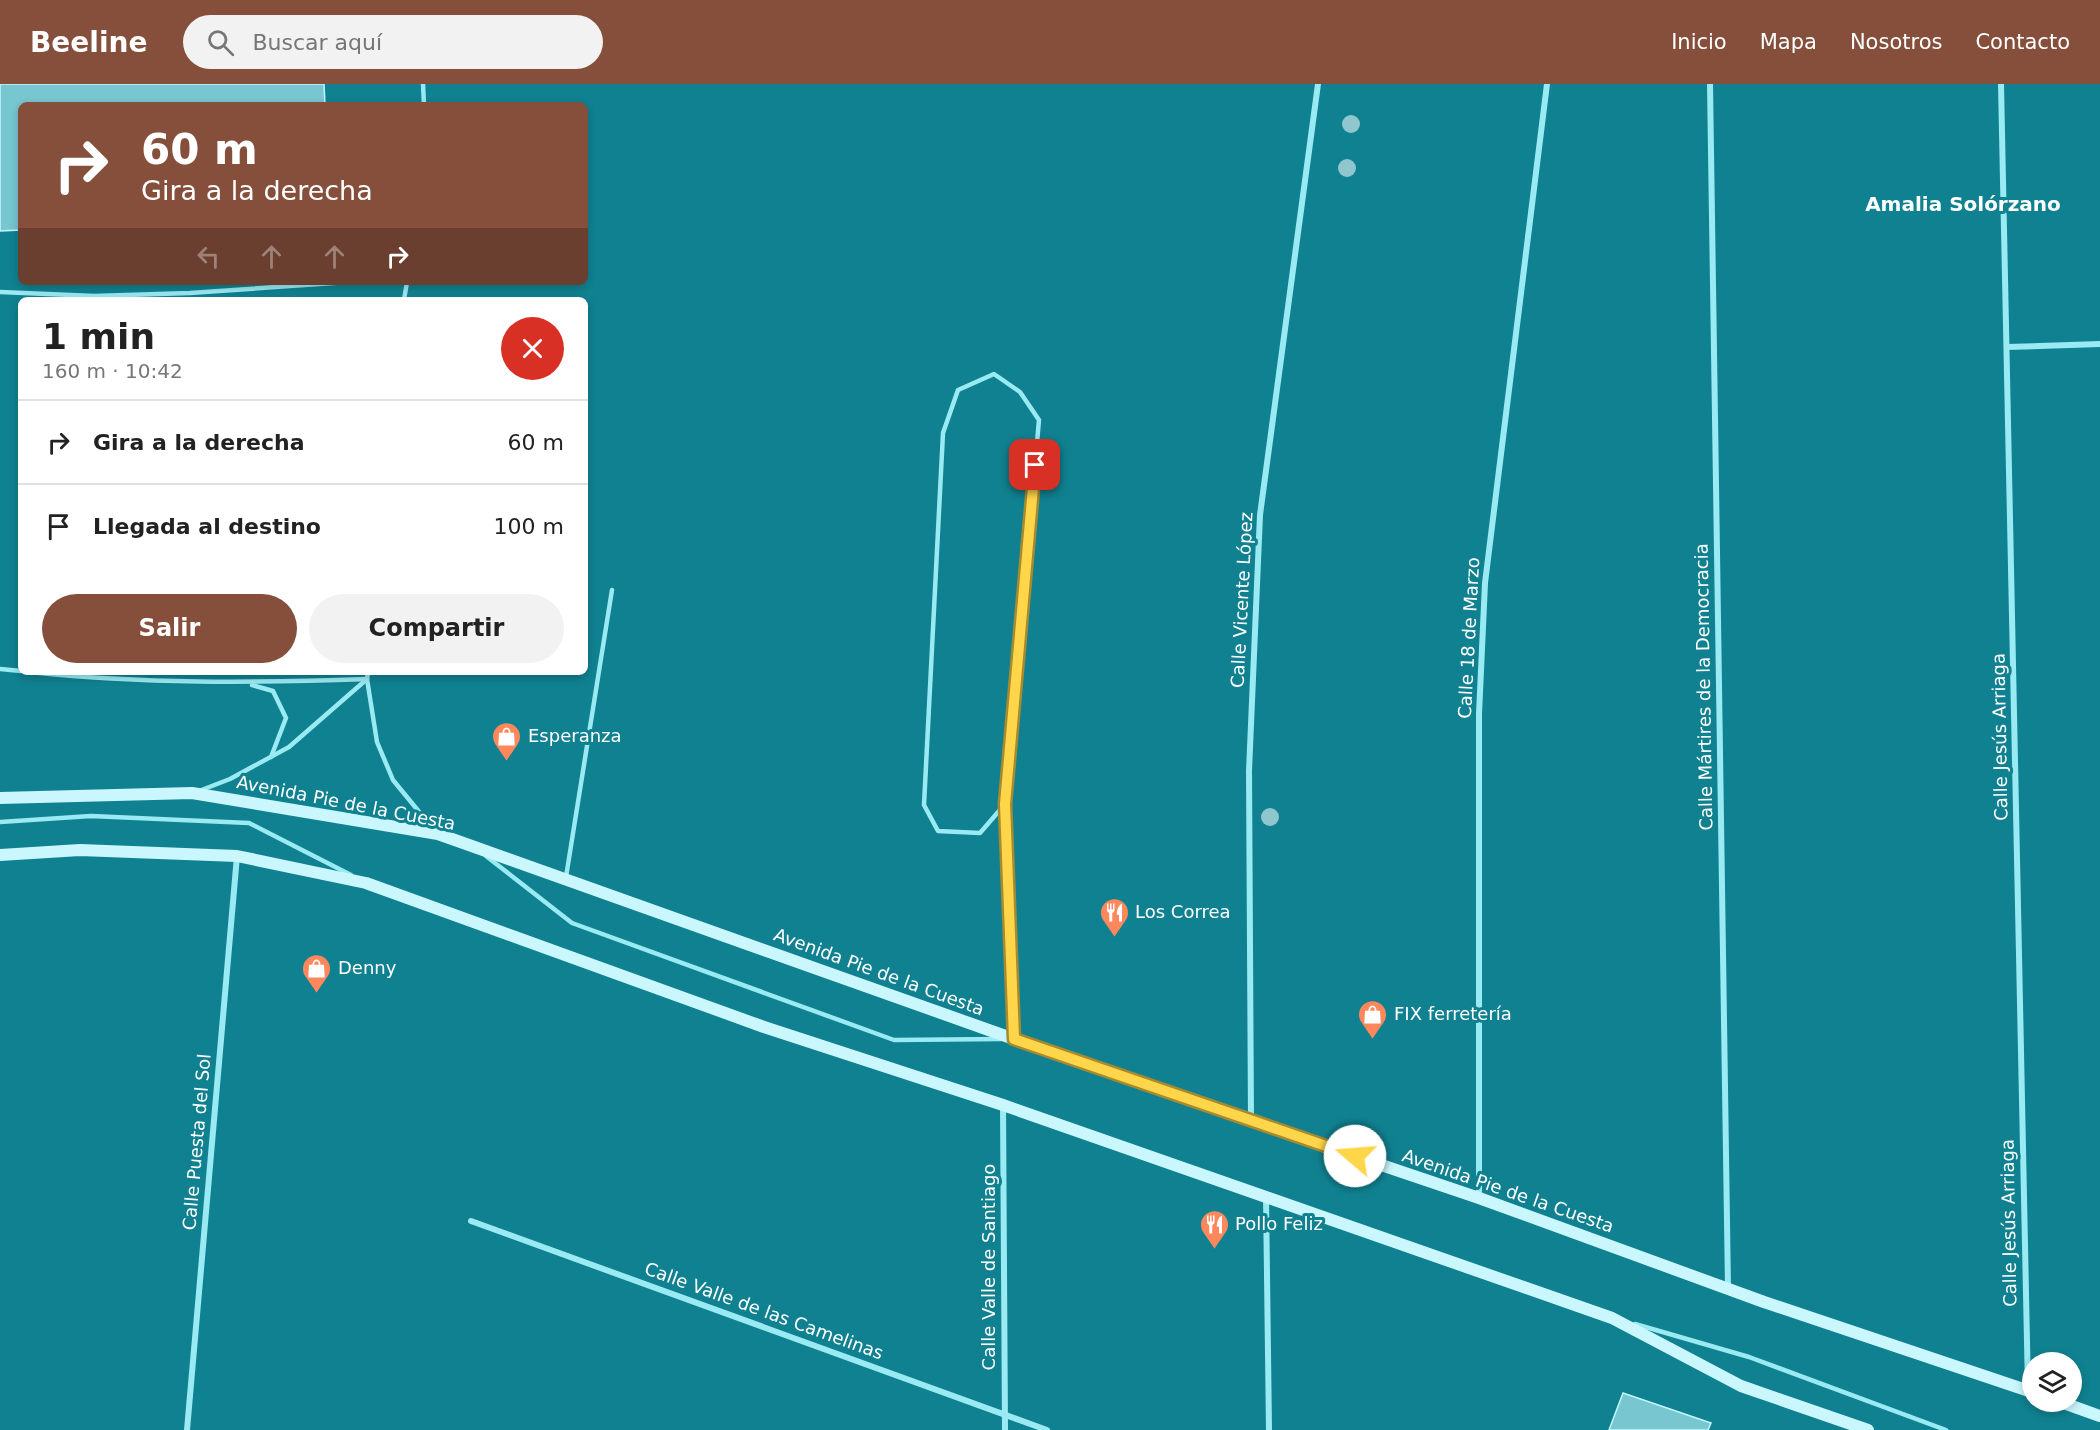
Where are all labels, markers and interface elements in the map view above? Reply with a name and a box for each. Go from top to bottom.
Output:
search box [183,15,603,69]
text: Beeline [30,26,147,59]
icon: search [204,26,237,59]
text: Buscar aquí [252,30,382,55]
text: Inicio [1671,30,1727,54]
text: Mapa [1760,30,1817,54]
text: Nosotros [1850,30,1942,54]
text: Contacto [1975,30,2070,54]
text: 60 m [141,125,258,174]
icon: right [42,126,120,204]
text: Gira a la derecha [141,175,373,206]
district label: Amalia Solórzano [1865,192,2061,216]
icon: left [192,240,225,273]
icon: ahead [255,240,288,273]
icon: ahead [318,240,351,273]
icon: right [381,240,414,273]
text: 1 min [42,316,155,357]
button: close [501,317,564,380]
text: 160 m · 10:42 [42,359,183,383]
icon: right [42,426,75,459]
text: Gira a la derecha [93,430,305,455]
text: 60 m [508,430,564,455]
pin [1009,439,1060,490]
icon: arrive [1018,448,1051,481]
icon: arrive [42,510,75,543]
street label: Calle Vicente López [1226,511,1257,689]
text: Llegada al destino [93,514,321,539]
text: 100 m [494,514,564,539]
street label: Calle Mártires de la Democracia [1690,543,1717,831]
street label: Calle 18 de Marzo [1454,557,1483,719]
button: Salir [42,594,297,663]
button: Compartir [309,594,564,663]
street label: Calle Jesús Arriaga [1988,653,2011,821]
shop icon: Esperanza [491,720,523,762]
place label: Esperanza [528,725,622,746]
street label: Avenida Pie de la Cuesta [235,771,457,834]
restaurant icon: Los Correa [1098,896,1130,938]
place label: Los Correa [1135,901,1231,922]
street label: Avenida Pie de la Cuesta [771,924,987,1019]
shop icon: Denny [301,952,333,994]
place label: Denny [338,957,397,978]
shop icon: FIX ferretería [1357,998,1389,1040]
place label: FIX ferretería [1394,1003,1512,1024]
street label: Calle Puesta del Sol [178,1053,215,1231]
position arrow [1323,1124,1387,1188]
street label: Calle Jesús Arriaga [1997,1139,2020,1307]
street label: Avenida Pie de la Cuesta [1400,1144,1617,1237]
street label: Calle Valle de Santiago [978,1164,999,1370]
restaurant icon: Pollo Feliz [1198,1208,1230,1250]
place label: Pollo Feliz [1235,1213,1323,1234]
street label: Calle Valle de las Camelinas [642,1257,886,1364]
map controls [2022,1352,2082,1412]
button: layers [2022,1352,2082,1412]

